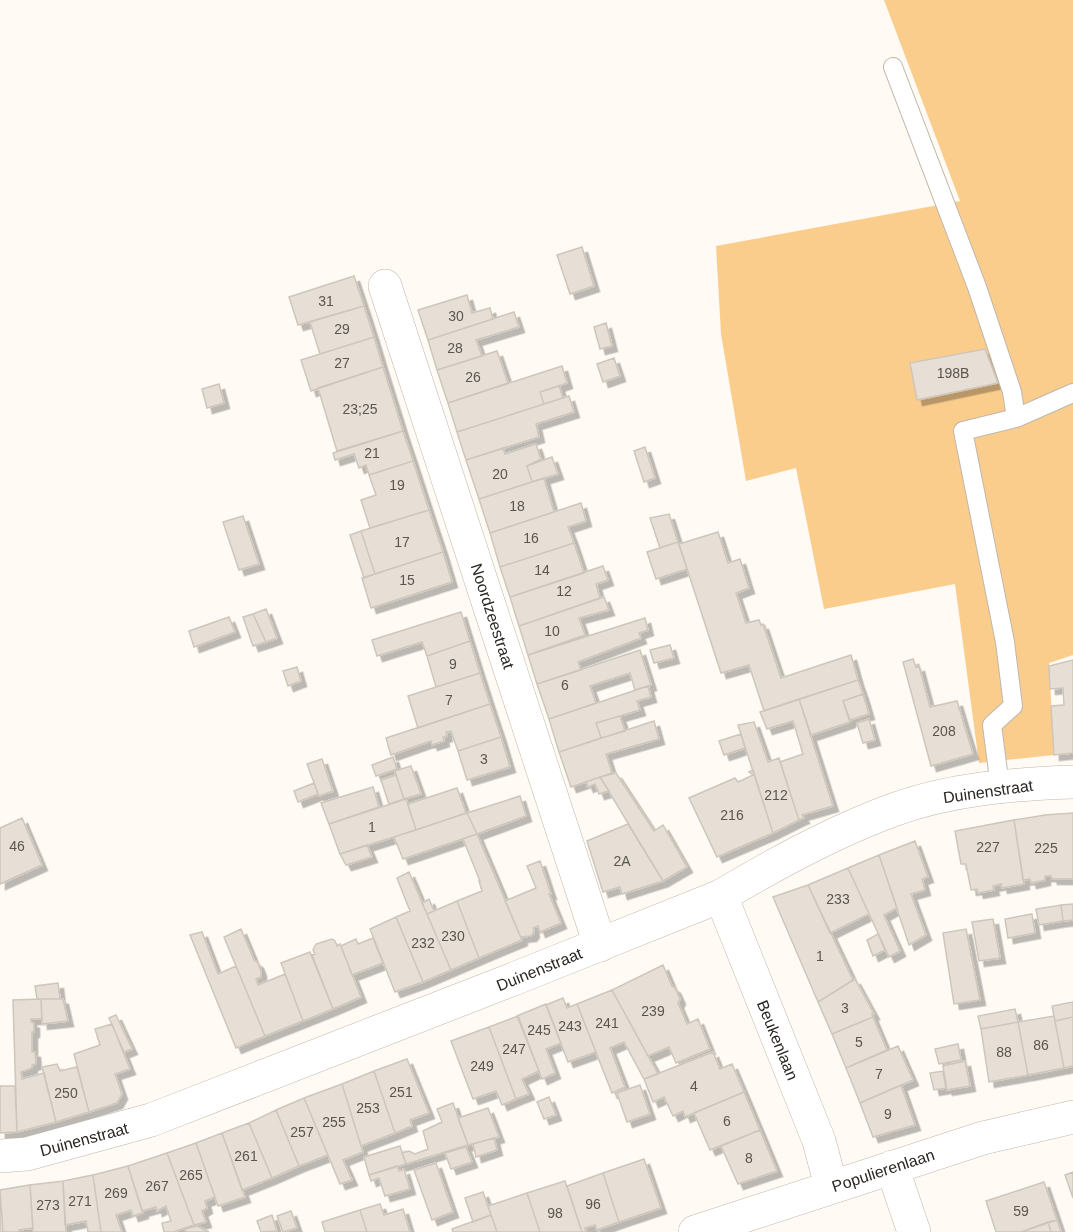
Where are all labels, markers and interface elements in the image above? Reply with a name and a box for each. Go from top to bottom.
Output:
house number: 31 [318,293,334,309]
house number: 30 [448,308,464,324]
house number: 29 [334,321,350,337]
house number: 28 [447,340,463,356]
house number: 27 [334,355,350,371]
house number: 198B [937,365,969,381]
house number: 26 [465,369,481,385]
house number: 23;25 [342,401,378,417]
house number: 21 [364,445,380,461]
house number: 20 [492,466,508,482]
house number: 19 [389,477,405,493]
house number: 18 [509,498,525,514]
house number: 16 [523,530,539,546]
house number: 17 [394,534,410,550]
street label: Noordzeestraat [468,562,518,671]
house number: 14 [534,562,550,578]
house number: 15 [399,572,415,588]
house number: 12 [556,583,572,599]
house number: 10 [544,623,560,639]
house number: 9 [449,656,457,672]
house number: 6 [561,677,569,693]
house number: 7 [445,692,453,708]
house number: 208 [932,723,956,739]
house number: 3 [480,751,488,767]
street label: Duinenstraat [942,777,1035,806]
house number: 212 [764,787,788,803]
house number: 216 [720,807,744,823]
house number: 1 [368,819,376,835]
house number: 46 [9,838,25,854]
house number: 227 [976,839,1000,855]
house number: 225 [1034,840,1058,856]
house number: 2A [613,853,631,869]
house number: 233 [826,891,850,907]
house number: 230 [441,928,465,944]
house number: 232 [411,935,435,951]
street label: Duinenstraat [494,944,585,994]
house number: 1 [816,948,824,964]
street label: Beukenlaan [754,998,801,1083]
house number: 3 [841,1000,849,1016]
house number: 239 [641,1003,665,1019]
house number: 241 [595,1015,619,1031]
house number: 243 [558,1018,582,1034]
house number: 245 [527,1022,551,1038]
house number: 5 [855,1034,863,1050]
house number: 86 [1033,1037,1049,1053]
house number: 247 [502,1041,526,1057]
house number: 88 [996,1044,1012,1060]
house number: 249 [470,1058,494,1074]
house number: 7 [875,1066,883,1082]
house number: 4 [690,1078,698,1094]
house number: 251 [389,1084,413,1100]
house number: 250 [54,1085,78,1101]
house number: 253 [356,1100,380,1116]
house number: 9 [884,1106,892,1122]
house number: 6 [723,1113,731,1129]
house number: 255 [322,1114,346,1130]
street label: Duinenstraat [38,1119,131,1159]
house number: 257 [290,1124,314,1140]
street label: Populierenlaan [830,1146,937,1195]
house number: 261 [234,1148,258,1164]
house number: 8 [745,1150,753,1166]
house number: 265 [179,1167,203,1183]
house number: 267 [145,1178,169,1194]
house number: 269 [104,1185,128,1201]
house number: 271 [68,1193,92,1209]
house number: 96 [585,1196,601,1212]
house number: 273 [36,1197,60,1213]
house number: 59 [1013,1203,1029,1219]
house number: 98 [547,1205,563,1221]

